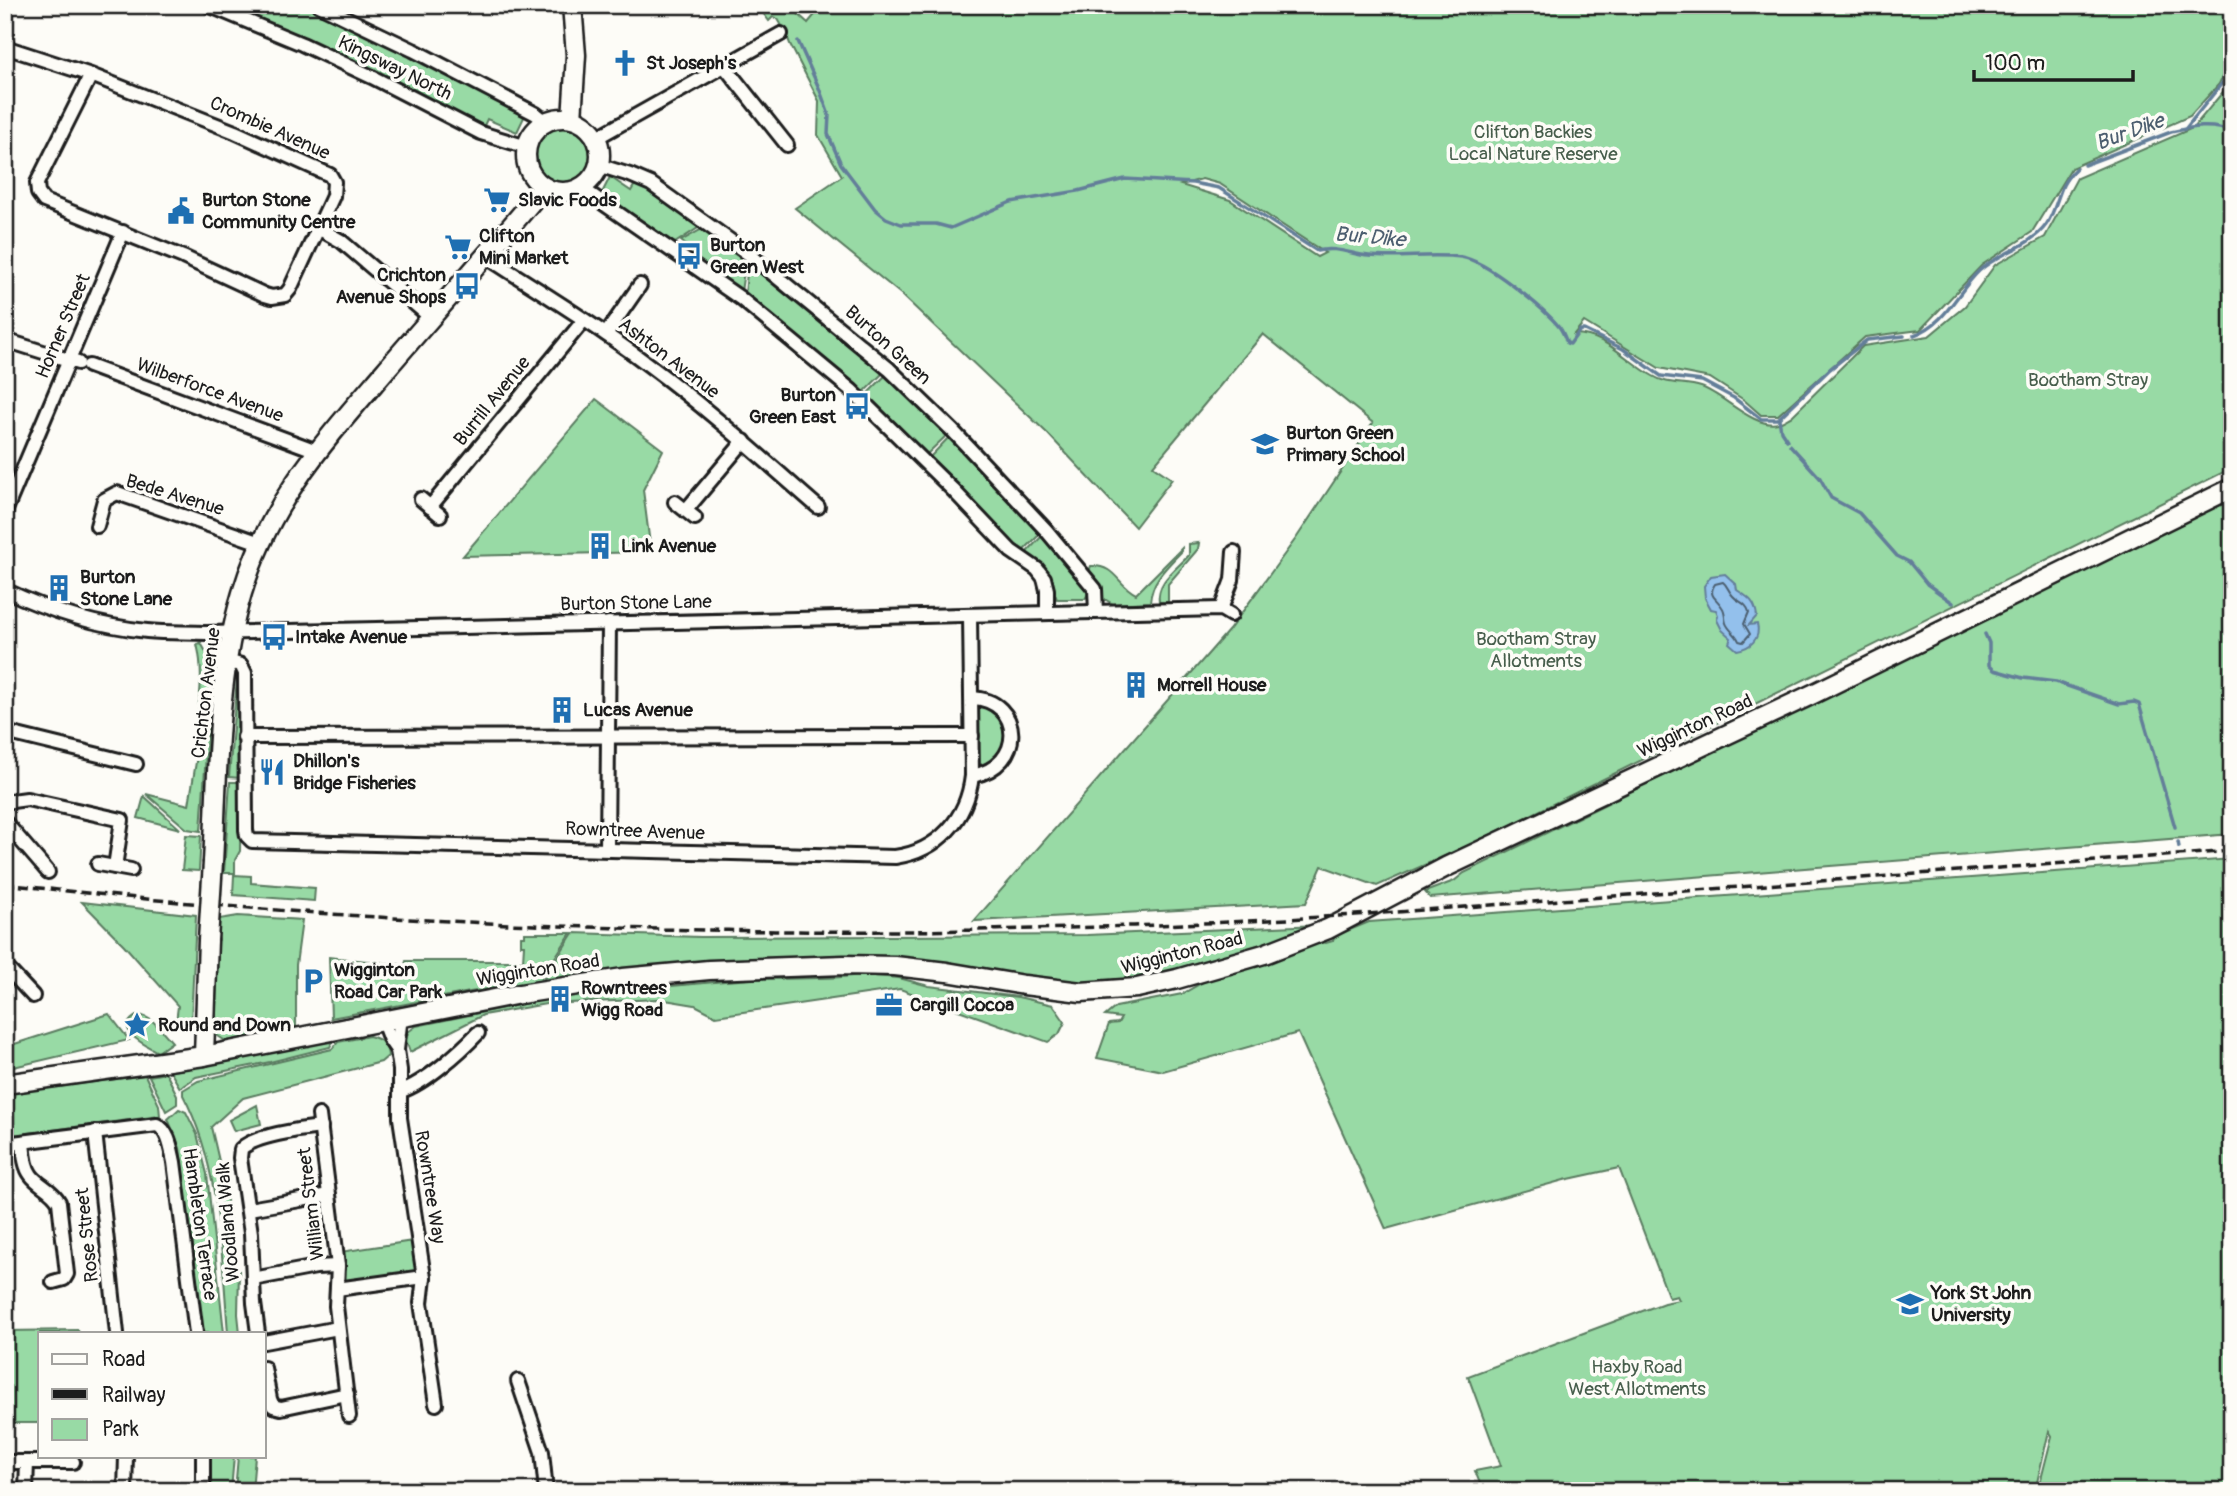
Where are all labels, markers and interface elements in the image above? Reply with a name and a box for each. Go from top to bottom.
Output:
street label: Kingsway North [334,30,456,106]
scale bar [1974,38,2134,82]
church icon: St Joseph's [610,48,640,78]
text: 100 m [1985,50,2045,77]
place label: St Joseph's [646,51,737,75]
street label: Crombie Avenue [206,91,334,166]
water label: Bur Dike [2092,106,2170,157]
park label: Clifton Backies Local Nature Reserve [1448,120,1618,166]
supermarket icon: Slavic Foods [482,185,512,215]
place label: Burton Stone Community Centre [202,188,356,234]
place label: Slavic Foods [518,188,617,212]
public building icon: Burton Stone Community Centre [166,196,196,226]
water label: Bur Dike [1334,220,1409,254]
place label: Clifton Mini Market [479,224,570,270]
supermarket icon: Clifton Mini Market [443,232,473,262]
place label: Burton Green West [710,233,805,279]
bus stop icon: Burton Green West [674,241,704,271]
place label: Crichton Avenue Shops [336,263,447,309]
street label: Horner Street [30,270,96,382]
bus stop icon: Crichton Avenue Shops [452,271,482,301]
street label: Burton Green [840,300,936,390]
street label: Ashton Avenue [614,312,725,404]
street label: Burrill Avenue [448,351,536,451]
street label: Wilberforce Avenue [133,352,287,428]
park label: Bootham Stray [2028,368,2148,392]
place label: Burton Green East [749,383,837,429]
bus stop icon: Burton Green East [842,391,872,421]
place label: Burton Green Primary School [1286,421,1405,467]
school or university icon: Burton Green Primary School [1250,429,1280,459]
street label: Bede Avenue [123,469,228,521]
building icon: Link Avenue [585,531,615,561]
place label: Link Avenue [621,534,717,558]
place label: Burton Stone Lane [80,565,173,611]
building icon: Burton Stone Lane [44,573,74,603]
street label: Burton Stone Lane [560,590,713,616]
bus stop icon: Intake Avenue [259,622,289,652]
place label: Intake Avenue [295,625,408,649]
street label: Crichton Avenue [186,626,226,760]
park label: Bootham Stray Allotments [1476,627,1596,673]
building icon: Morrell House [1121,670,1151,700]
place label: Morrell House [1157,673,1267,697]
street label: Wigginton Road [1634,689,1756,763]
building icon: Lucas Avenue [547,695,577,725]
place label: Lucas Avenue [583,698,693,722]
place label: Dhillon's Bridge Fisheries [293,749,416,795]
restaurant icon: Dhillon's Bridge Fisheries [257,757,287,787]
street label: Rowntree Avenue [565,817,706,845]
street label: Wigginton Road [1119,926,1245,980]
street label: Wigginton Road [475,948,601,992]
place label: Wigginton Road Car Park [334,958,443,1004]
parking icon: Wigginton Road Car Park [298,966,328,996]
place label: Rowntrees Wigg Road [581,976,667,1022]
building icon: Rowntrees Wigg Road [545,984,575,1014]
office icon: Cargill Cocoa [874,990,904,1020]
place label: Cargill Cocoa [910,993,1014,1017]
place icon: Round and Down [122,1010,152,1040]
place label: Round and Down [158,1013,291,1037]
street label: Rowntree Way [409,1129,451,1245]
street label: Hambleton Terrace [177,1146,223,1302]
street label: William Street [292,1146,330,1262]
street label: Woodland Walk [211,1161,245,1283]
street label: Rose Street [70,1186,104,1283]
place label: York St John University [1930,1281,2031,1327]
school or university icon: York St John University [1895,1289,1925,1319]
legend [38,1332,266,1458]
text: Road [102,1346,146,1373]
park label: Haxby Road West Allotments [1568,1355,1706,1401]
text: Railway [102,1382,166,1409]
text: Park [102,1416,139,1443]

